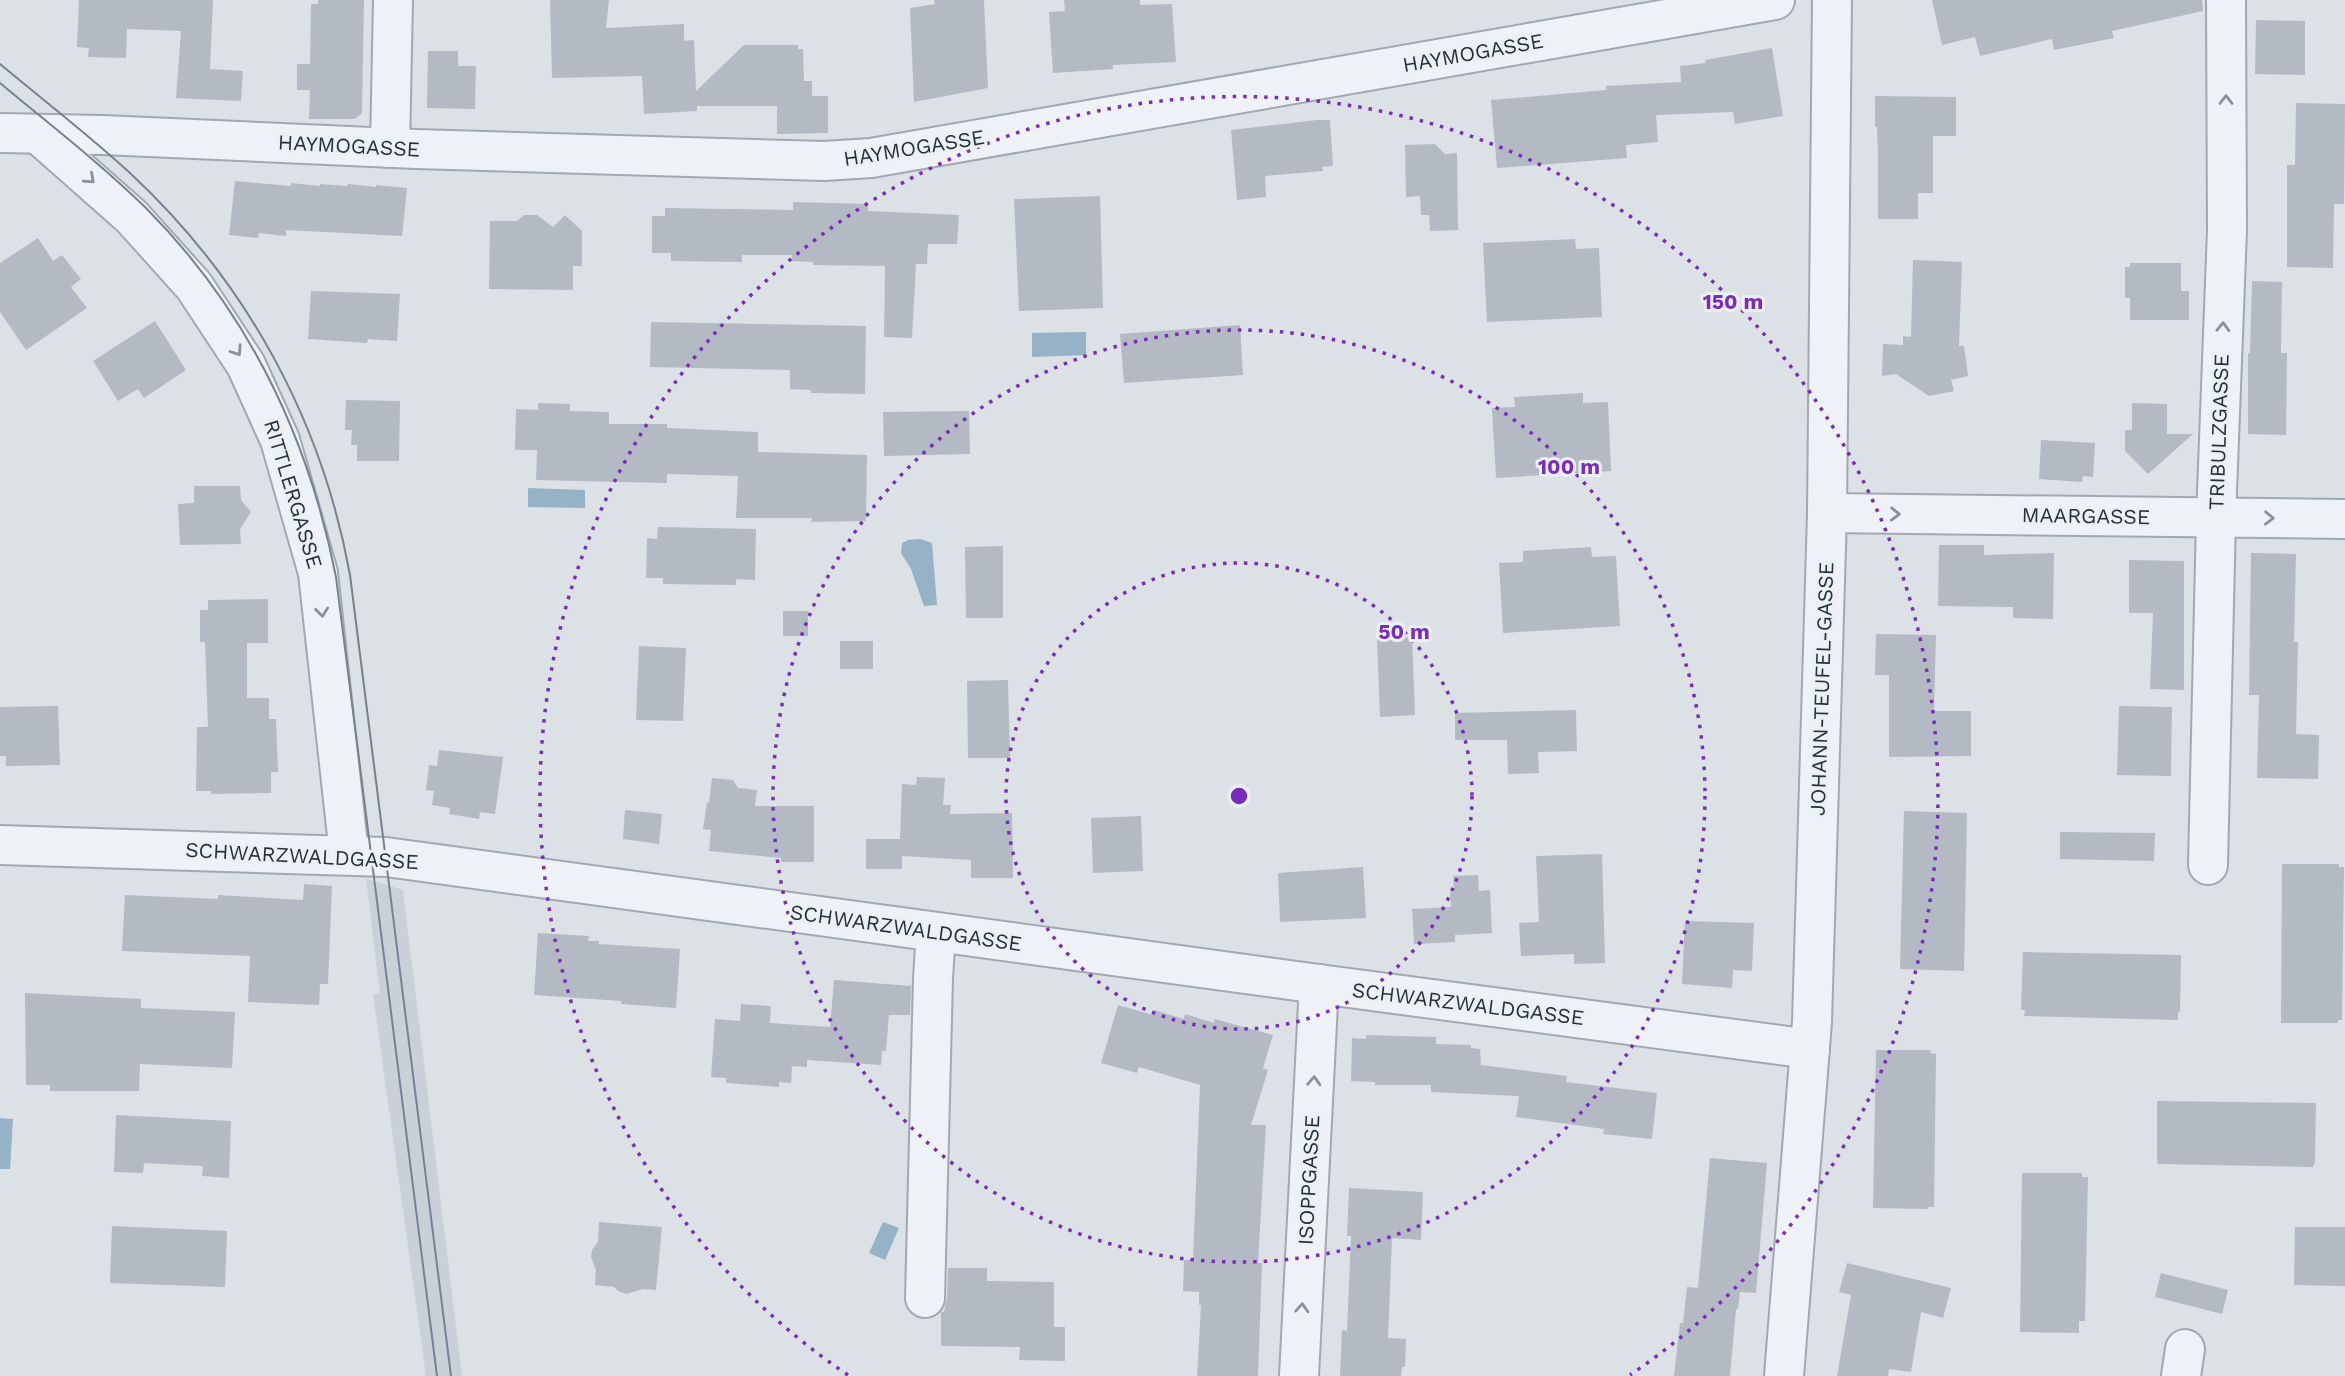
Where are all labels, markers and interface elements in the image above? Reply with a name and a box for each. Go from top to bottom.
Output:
street label: HAYMOGASSE [1401,28,1545,77]
one-way arrow [2218,94,2234,104]
street label: HAYMOGASSE [842,124,986,171]
street label: HAYMOGASSE [277,129,421,162]
one-way arrow [81,171,94,183]
text: 150 m [1703,289,1763,314]
one-way arrow [2216,321,2231,332]
one-way arrow [229,343,241,356]
street label: TRIBULZGASSE [2203,354,2234,510]
street label: RITTLERGASSE [259,416,328,571]
text: 100 m [1538,454,1600,479]
street label: MAARGASSE [2021,502,2151,529]
one-way arrow [1890,506,1901,522]
one-way arrow [2265,510,2275,526]
street label: JOHANN-TEUFEL-GASSE [1805,562,1838,816]
one-way arrow [315,606,330,617]
text: 50 m [1378,619,1430,644]
centre of rings [1227,784,1251,808]
street label: SCHWARZWALDGASSE [185,837,419,874]
street label: SCHWARZWALDGASSE [789,899,1024,956]
street label: SCHWARZWALDGASSE [1351,977,1586,1030]
one-way arrow [1306,1075,1321,1086]
street label: ISOPPGASSE [1293,1114,1324,1246]
one-way arrow [1295,1302,1310,1313]

